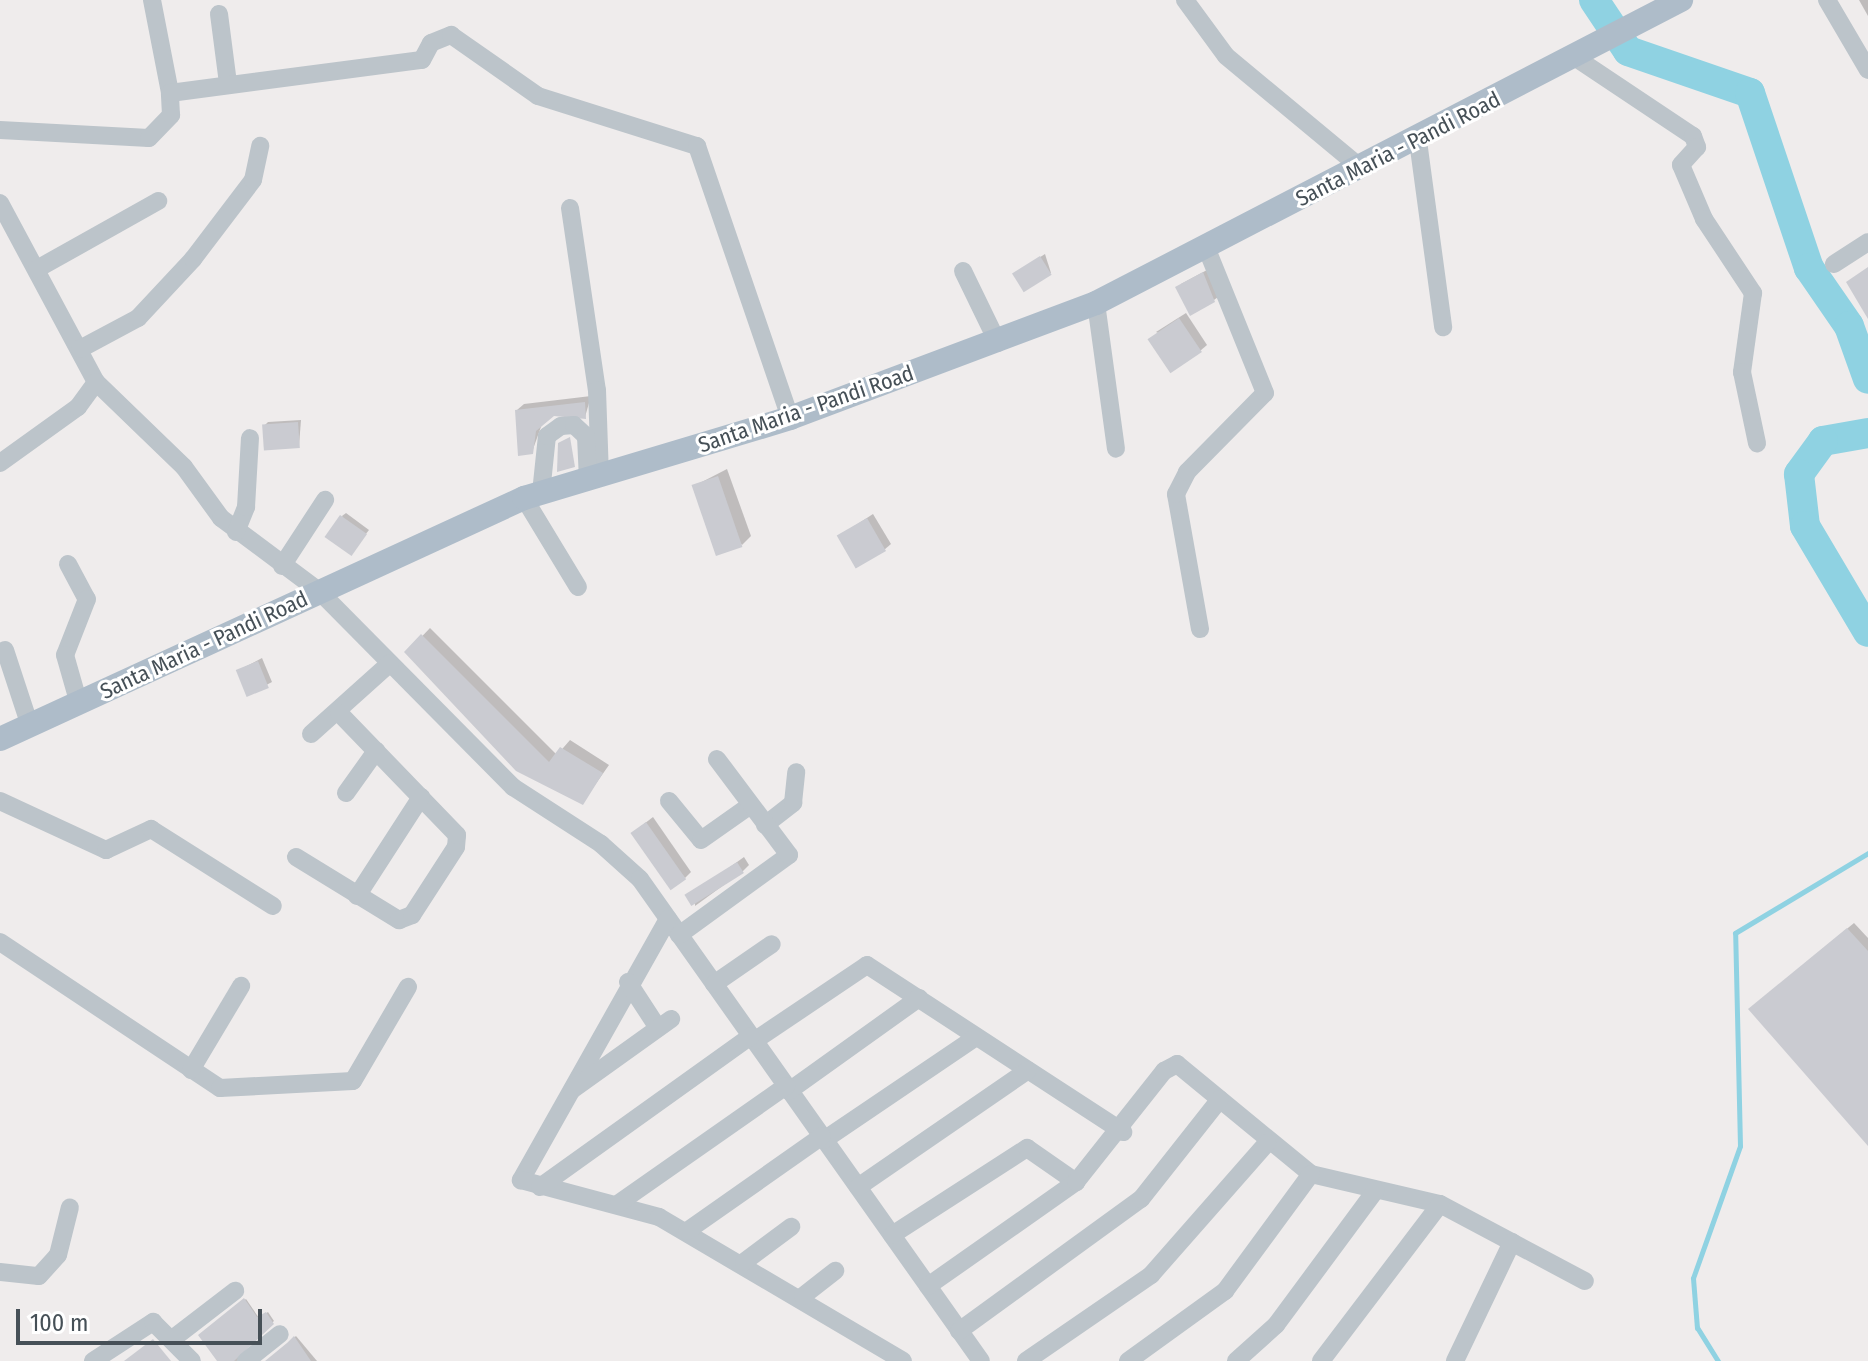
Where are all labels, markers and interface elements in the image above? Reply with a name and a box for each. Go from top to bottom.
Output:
street label: Santa Maria - Pandi Road [1291,86,1505,212]
street label: Santa Maria - Pandi Road [695,360,917,458]
street label: Santa Maria - Pandi Road [96,585,312,705]
scale bar [20,1293,266,1343]
text: 100 m [30,1309,88,1337]

